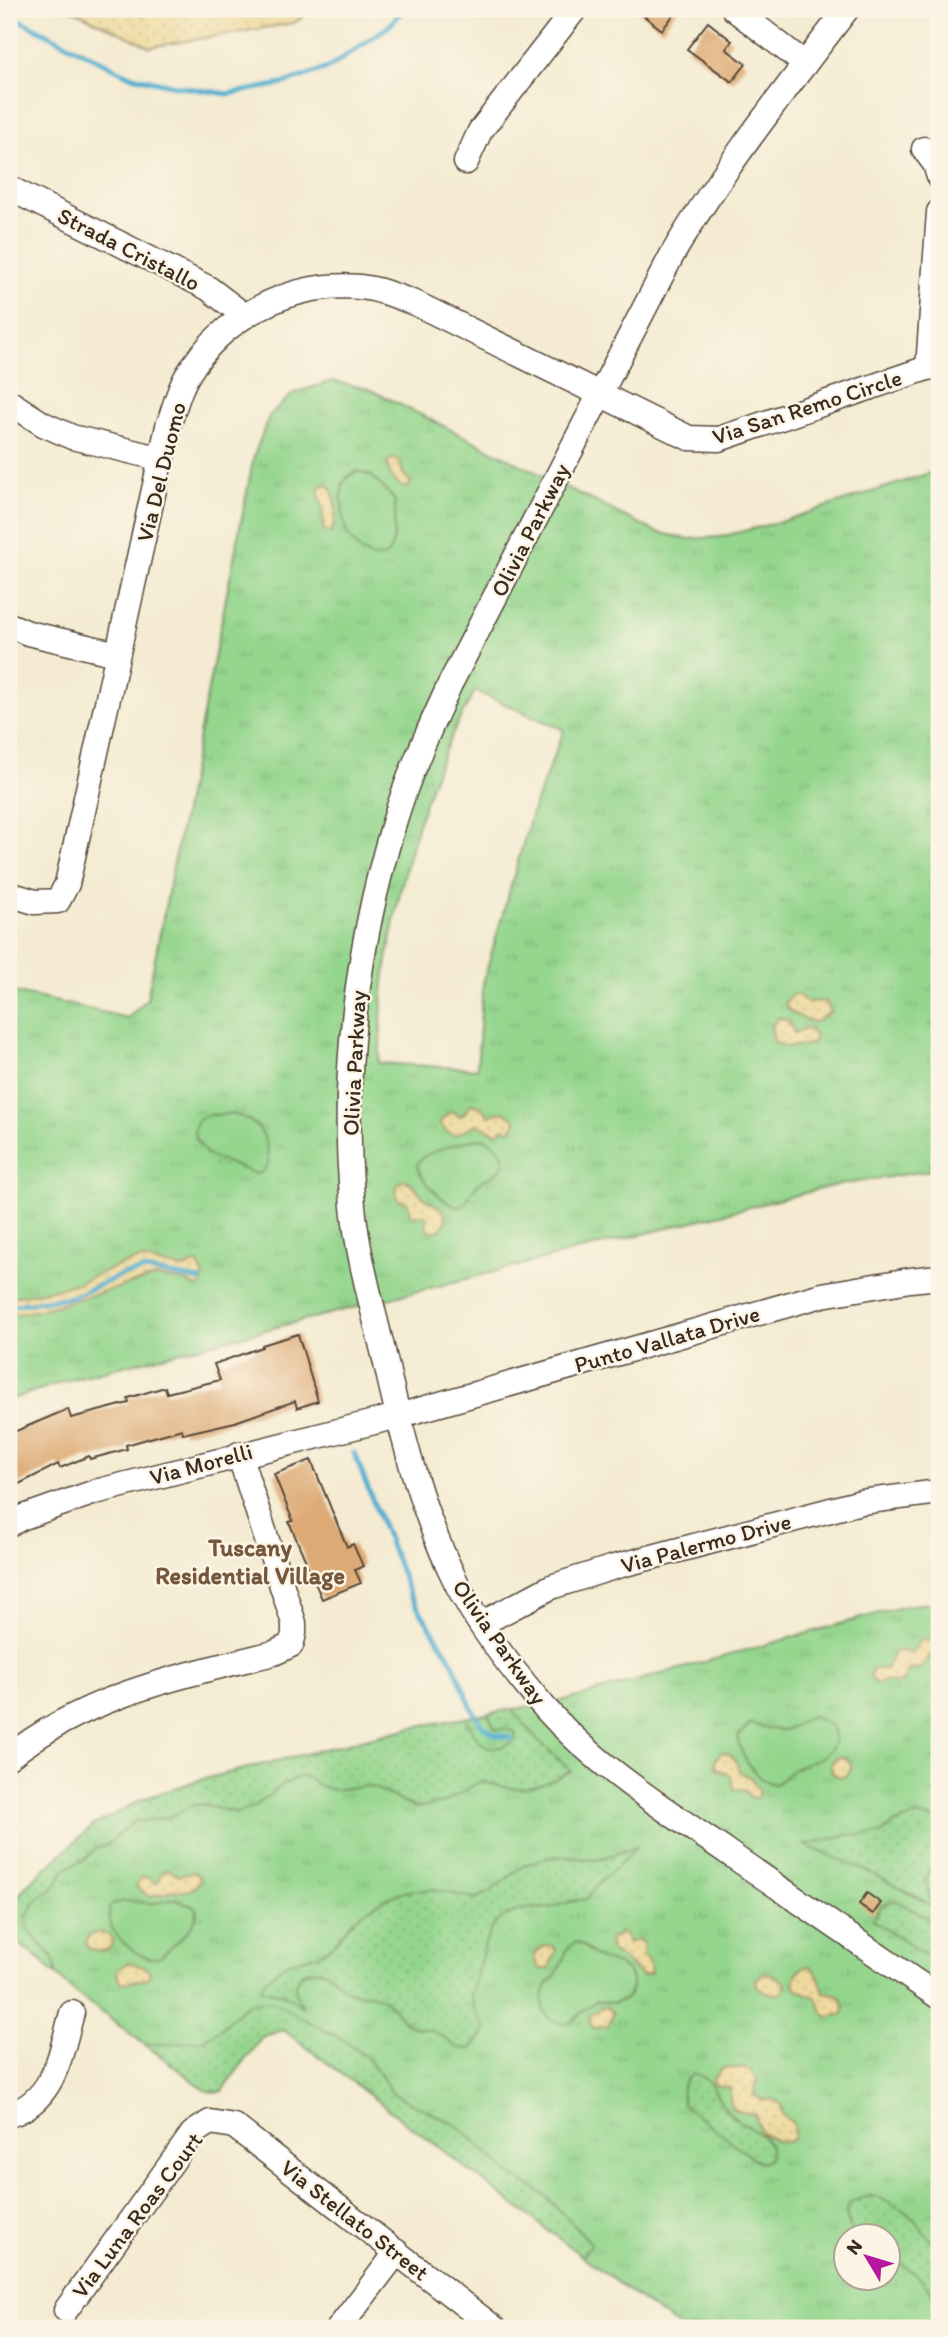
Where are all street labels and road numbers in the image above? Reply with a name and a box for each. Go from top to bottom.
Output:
street label: Strada Cristallo [53,201,205,297]
street label: Via San Remo Circle [709,363,905,451]
street label: Via Del Duomo [130,399,192,545]
street label: Olivia Parkway [484,459,576,601]
street label: Olivia Parkway [336,989,372,1137]
street label: Punto Vallata Drive [571,1299,763,1379]
street label: Via Morelli [147,1437,255,1491]
street label: Via Palermo Drive [618,1507,794,1579]
street label: Olivia Parkway [447,1574,553,1710]
street label: Via Luna Roas Court [65,2126,209,2304]
street label: Via Stellato Street [275,2153,435,2287]

